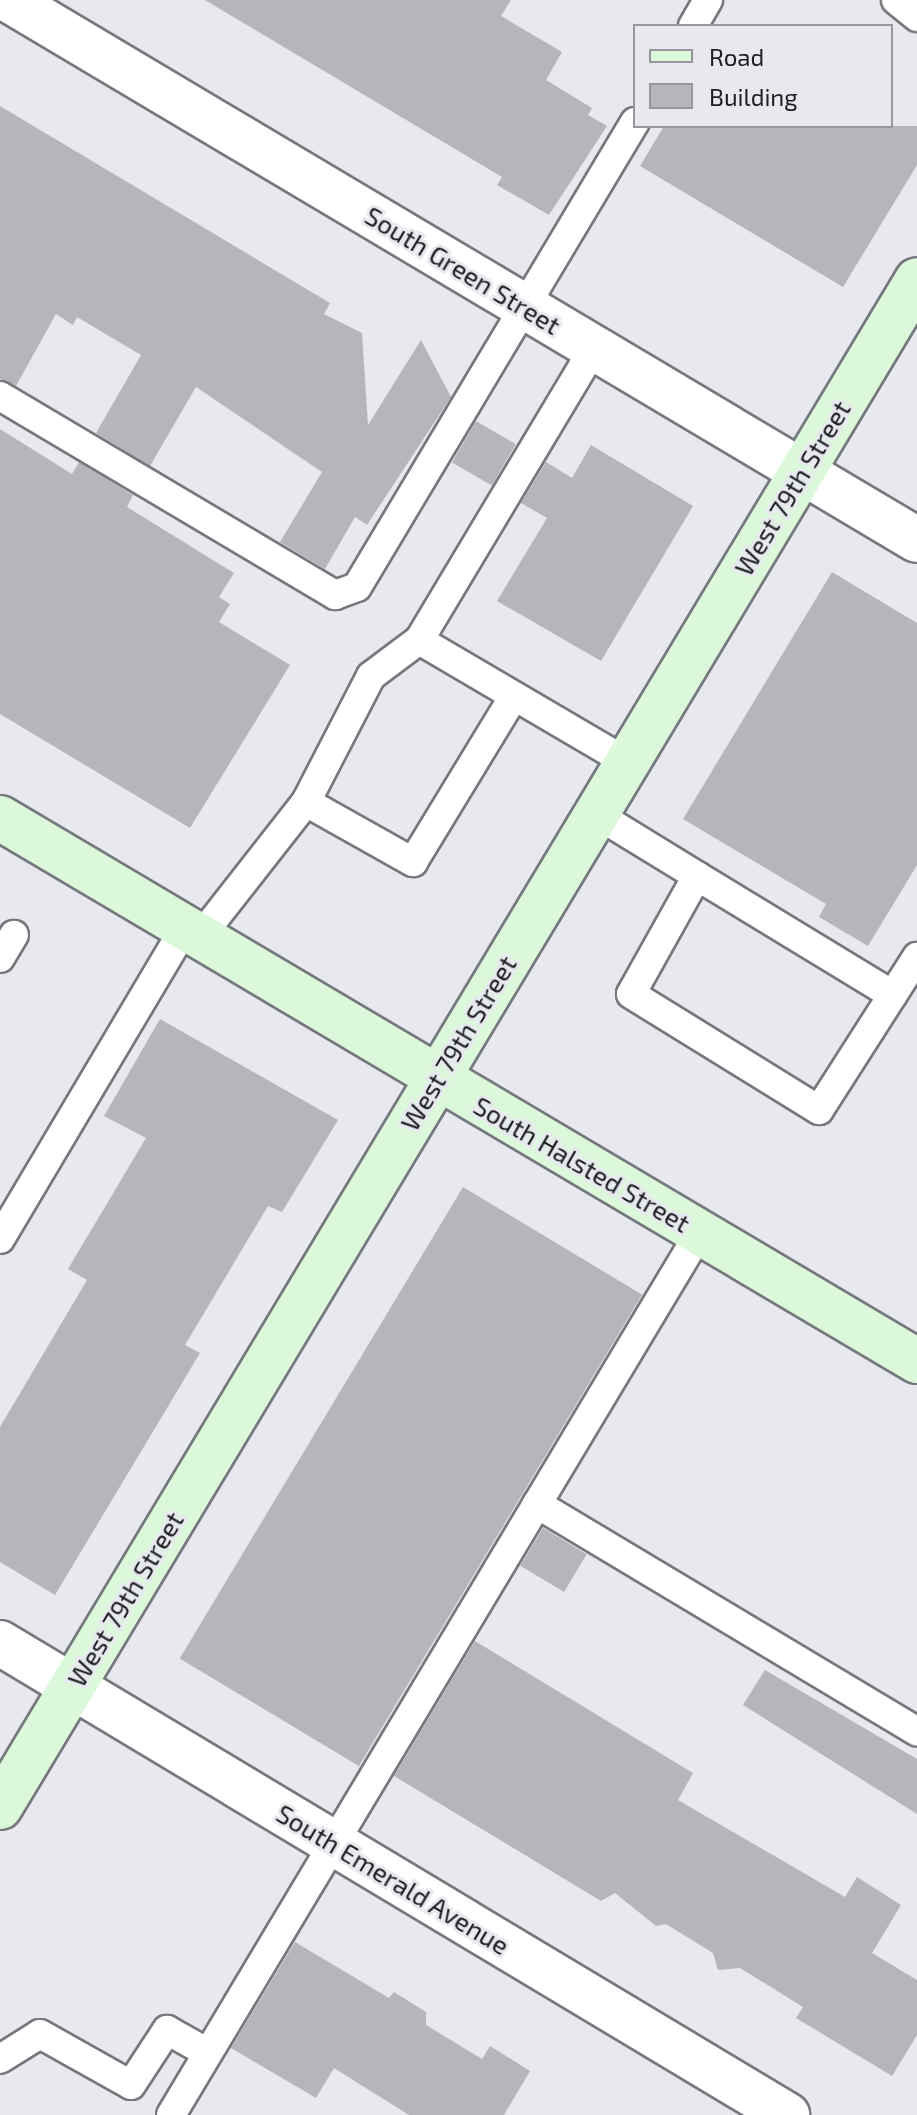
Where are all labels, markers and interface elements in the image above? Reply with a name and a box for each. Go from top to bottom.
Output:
legend [633,24,893,128]
text: Road [709,42,764,71]
text: Building [709,82,798,111]
street label: South Green Street [360,199,566,341]
street label: West 79th Street [728,395,856,581]
street label: West 79th Street [394,950,522,1136]
street label: South Halsted Street [468,1089,696,1239]
street label: West 79th Street [61,1506,189,1692]
street label: South Emerald Avenue [271,1797,515,1961]

